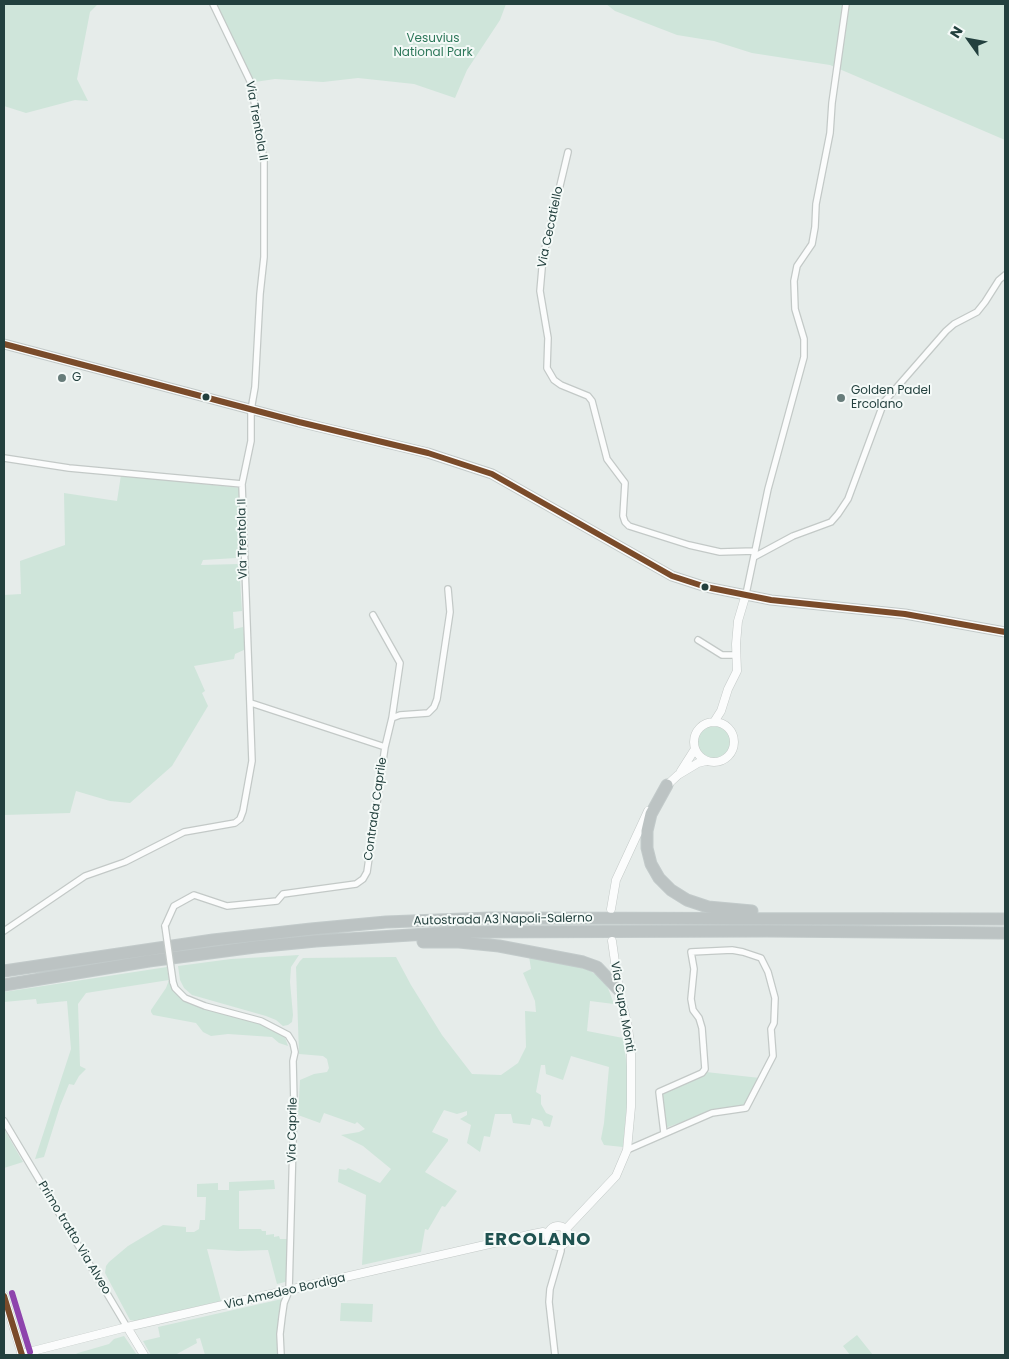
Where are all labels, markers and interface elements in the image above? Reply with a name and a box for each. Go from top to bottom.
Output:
north arrow [944,15,994,65]
text: N [945,22,968,42]
park label: Vesuvius National Park [393,32,473,60]
street label: Via Trentola II [242,80,270,162]
street label: Via Cecatiello [535,185,567,269]
place label: G [72,371,81,385]
marker: G [56,372,68,384]
place label: Golden Padel Ercolano [851,384,931,412]
unlabelled marker [201,392,211,402]
marker: Golden Padel Ercolano [835,392,847,404]
street label: Via Trentola II [235,499,251,579]
unlabelled marker [700,582,710,592]
street label: Contrada Caprile [362,756,390,862]
street label: Autostrada A3 Napoli-Salerno [413,911,593,929]
street label: Via Cupa Monti [607,961,637,1053]
street label: Via Caprile [285,1097,301,1163]
street label: Primo tratto Via Alveo [34,1179,114,1297]
district label: ERCOLANO [484,1229,592,1251]
street label: Via Amedeo Bordiga [223,1271,347,1313]

